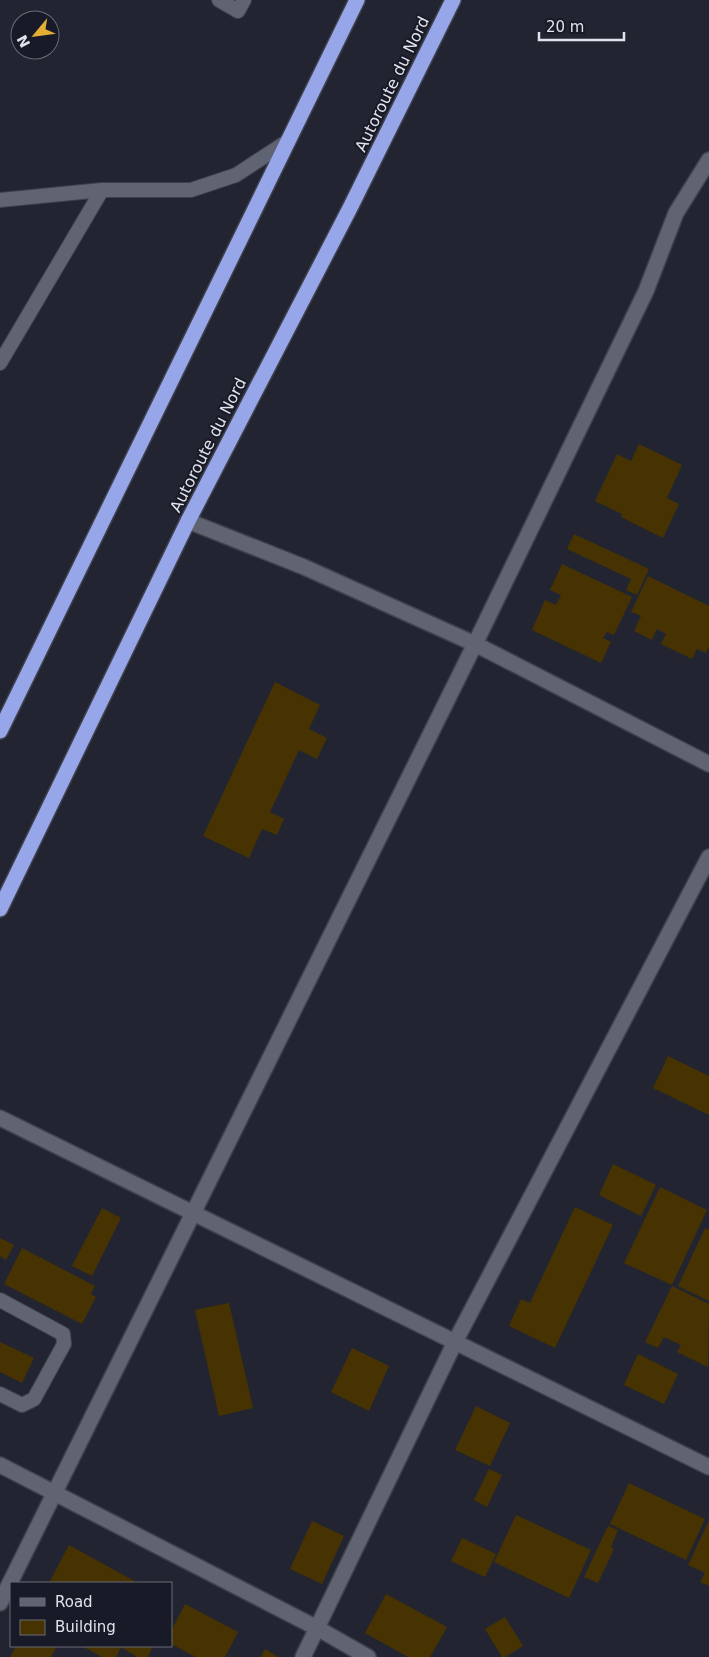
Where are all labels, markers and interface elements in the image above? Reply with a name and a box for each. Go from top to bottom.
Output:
north arrow [10,10,60,60]
scale bar [539,10,624,42]
street label: Autoroute du Nord [351,13,433,155]
text: 20 m [546,18,584,36]
text: N [14,32,33,50]
street label: Autoroute du Nord [166,375,250,515]
legend [10,1582,172,1647]
text: Road [55,1593,93,1611]
text: Building [55,1618,116,1636]

